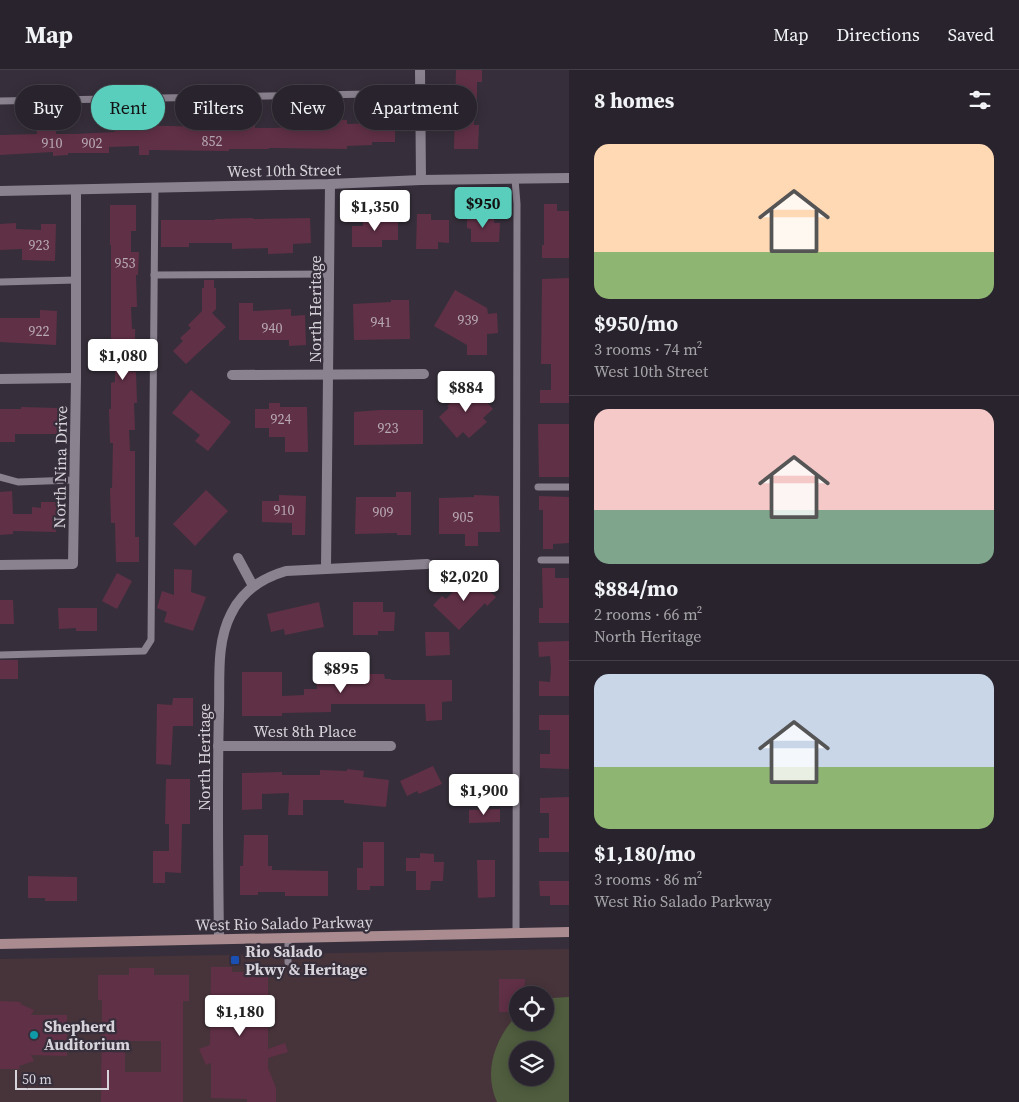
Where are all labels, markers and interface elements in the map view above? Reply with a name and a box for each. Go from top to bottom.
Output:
text: Map [25,18,73,51]
text: Map [773,22,809,47]
text: Directions [837,22,920,47]
text: Saved [948,22,994,47]
chip: Buy [15,85,81,130]
chip: Rent [91,85,165,130]
chip: Filters [175,85,262,130]
chip: New [272,85,344,130]
chip: Apartment [354,85,477,130]
text: 8 homes [594,86,674,115]
icon: filters [966,86,994,114]
house number: 852 [202,131,223,151]
house number: 910 [42,133,63,153]
house number: 902 [82,133,103,153]
street label: West 10th Street [227,158,342,182]
icon: home [749,176,839,266]
pin: $950 [453,186,513,229]
pin: $1,350 [334,190,416,232]
text: $950 [466,192,500,214]
text: $1,350 [351,195,399,217]
house number: 923 [29,235,50,255]
house number: 953 [115,253,136,273]
street label: North Heritage [304,255,326,363]
text: $950/mo [594,309,678,338]
house number: 939 [458,310,479,330]
house number: 941 [371,312,392,332]
house number: 940 [262,318,283,338]
house number: 922 [29,321,50,341]
pin: $1,080 [82,338,164,381]
text: 3 rooms · 74 m² [594,338,702,360]
text: $1,080 [99,344,147,366]
text: West 10th Street [594,360,708,382]
pin: $884 [436,370,496,413]
text: $884 [449,376,483,398]
street label: North Nina Drive [48,405,72,529]
house number: 924 [271,409,292,429]
house number: 923 [378,418,399,438]
icon: home [749,442,839,532]
house number: 910 [274,500,295,520]
house number: 909 [373,502,394,522]
house number: 905 [453,507,474,527]
pin: $2,020 [423,560,505,602]
text: $2,020 [440,565,488,587]
text: $884/mo [594,574,678,603]
text: 2 rooms · 66 m² [594,603,702,625]
text: North Heritage [594,625,701,647]
pin: $895 [311,652,371,694]
text: $895 [324,657,358,679]
street label: North Heritage [193,703,215,811]
icon: home [749,707,839,797]
street label: West 8th Place [254,720,356,742]
pin: $1,900 [443,774,525,816]
text: $1,900 [460,779,508,801]
text: $1,180/mo [594,839,696,868]
text: 3 rooms · 86 m² [594,868,702,890]
text: West Rio Salado Parkway [594,890,772,912]
street label: West Rio Salado Parkway [195,910,374,936]
place label: Rio Salado Pkwy & Heritage [245,940,367,980]
marker: Rio Salado Pkwy & Heritage [229,954,241,966]
map controls [509,986,554,1086]
button: locate [509,986,554,1031]
pin: $1,180 [199,994,281,1037]
text: $1,180 [216,1000,264,1022]
place label: Shepherd Auditorium [44,1015,130,1055]
marker: Shepherd Auditorium [28,1029,40,1041]
button: layers [509,1041,554,1086]
scale bar [15,1067,109,1090]
text: 50 m [22,1069,52,1089]

